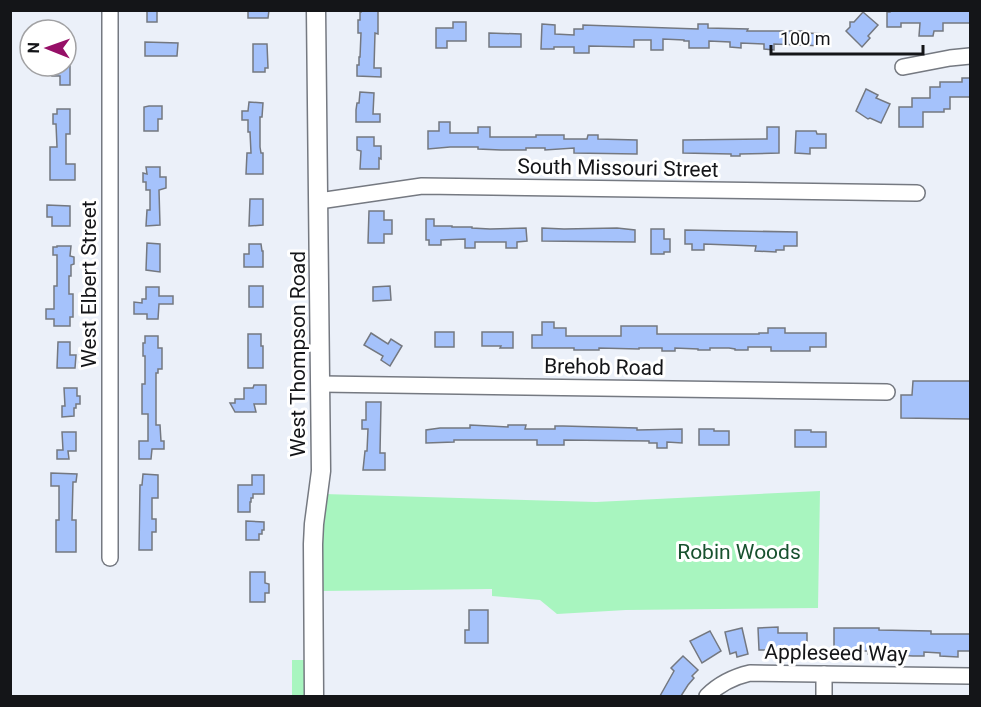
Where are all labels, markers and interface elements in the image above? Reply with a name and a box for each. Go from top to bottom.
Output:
north arrow [18,18,78,78]
scale bar [771,18,922,56]
text: 100 m [780,28,831,49]
text: N [24,42,43,54]
street label: South Missouri Street [517,154,719,182]
street label: West Elbert Street [77,200,101,368]
street label: West Thompson Road [286,251,310,457]
street label: Brehob Road [544,354,664,380]
park label: Robin Woods [677,540,801,564]
street label: Appleseed Way [764,640,908,666]

